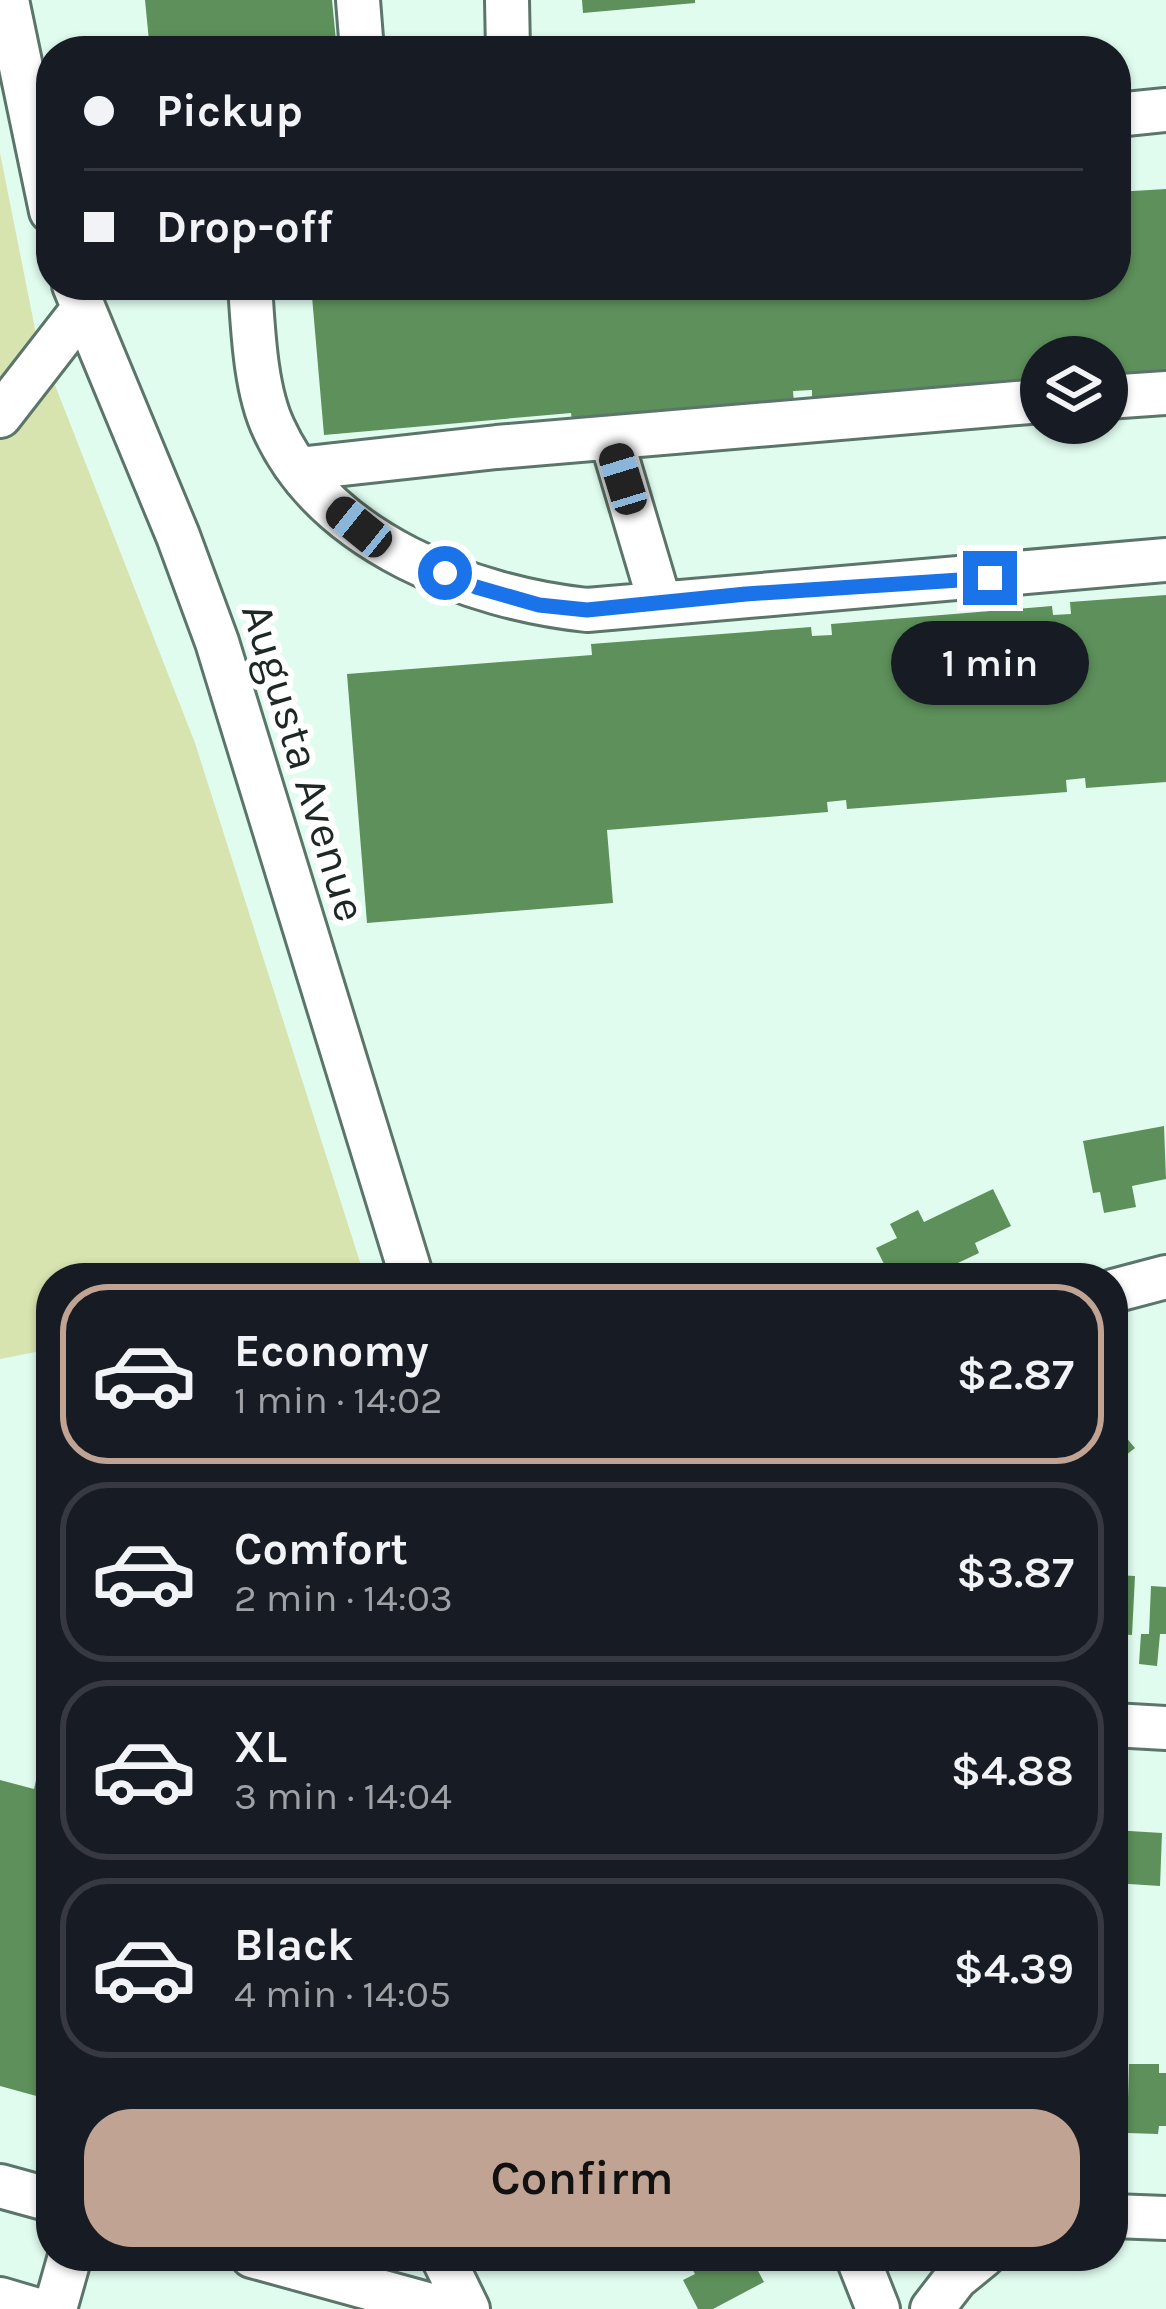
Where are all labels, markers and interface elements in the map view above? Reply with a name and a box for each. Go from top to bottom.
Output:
text: Pickup [156,85,303,137]
text: Drop-off [156,201,333,253]
map controls [1020,336,1128,444]
button: layers [1020,336,1128,444]
car [595,439,651,519]
car [320,490,398,564]
route start [418,546,472,600]
route end [963,551,1017,605]
street label: Augusta Avenue [230,597,377,928]
callout: 1 min [891,620,1089,704]
text: 1 min [942,640,1038,686]
icon: car [90,1320,198,1428]
text: Economy [234,1325,429,1377]
text: $2.87 [957,1348,1074,1400]
text: 1 min · 14:02 [234,1377,443,1423]
icon: car [90,1518,198,1626]
text: Comfort [234,1523,408,1575]
text: $3.87 [956,1546,1074,1598]
text: 2 min · 14:03 [234,1575,453,1621]
icon: car [90,1716,198,1824]
text: XL [234,1721,287,1773]
text: $4.88 [951,1744,1074,1796]
text: 3 min · 14:04 [234,1773,452,1819]
icon: car [90,1914,198,2022]
text: Black [234,1919,354,1971]
text: $4.39 [953,1942,1074,1994]
text: 4 min · 14:05 [234,1971,451,2017]
button: Confirm [84,2109,1080,2247]

